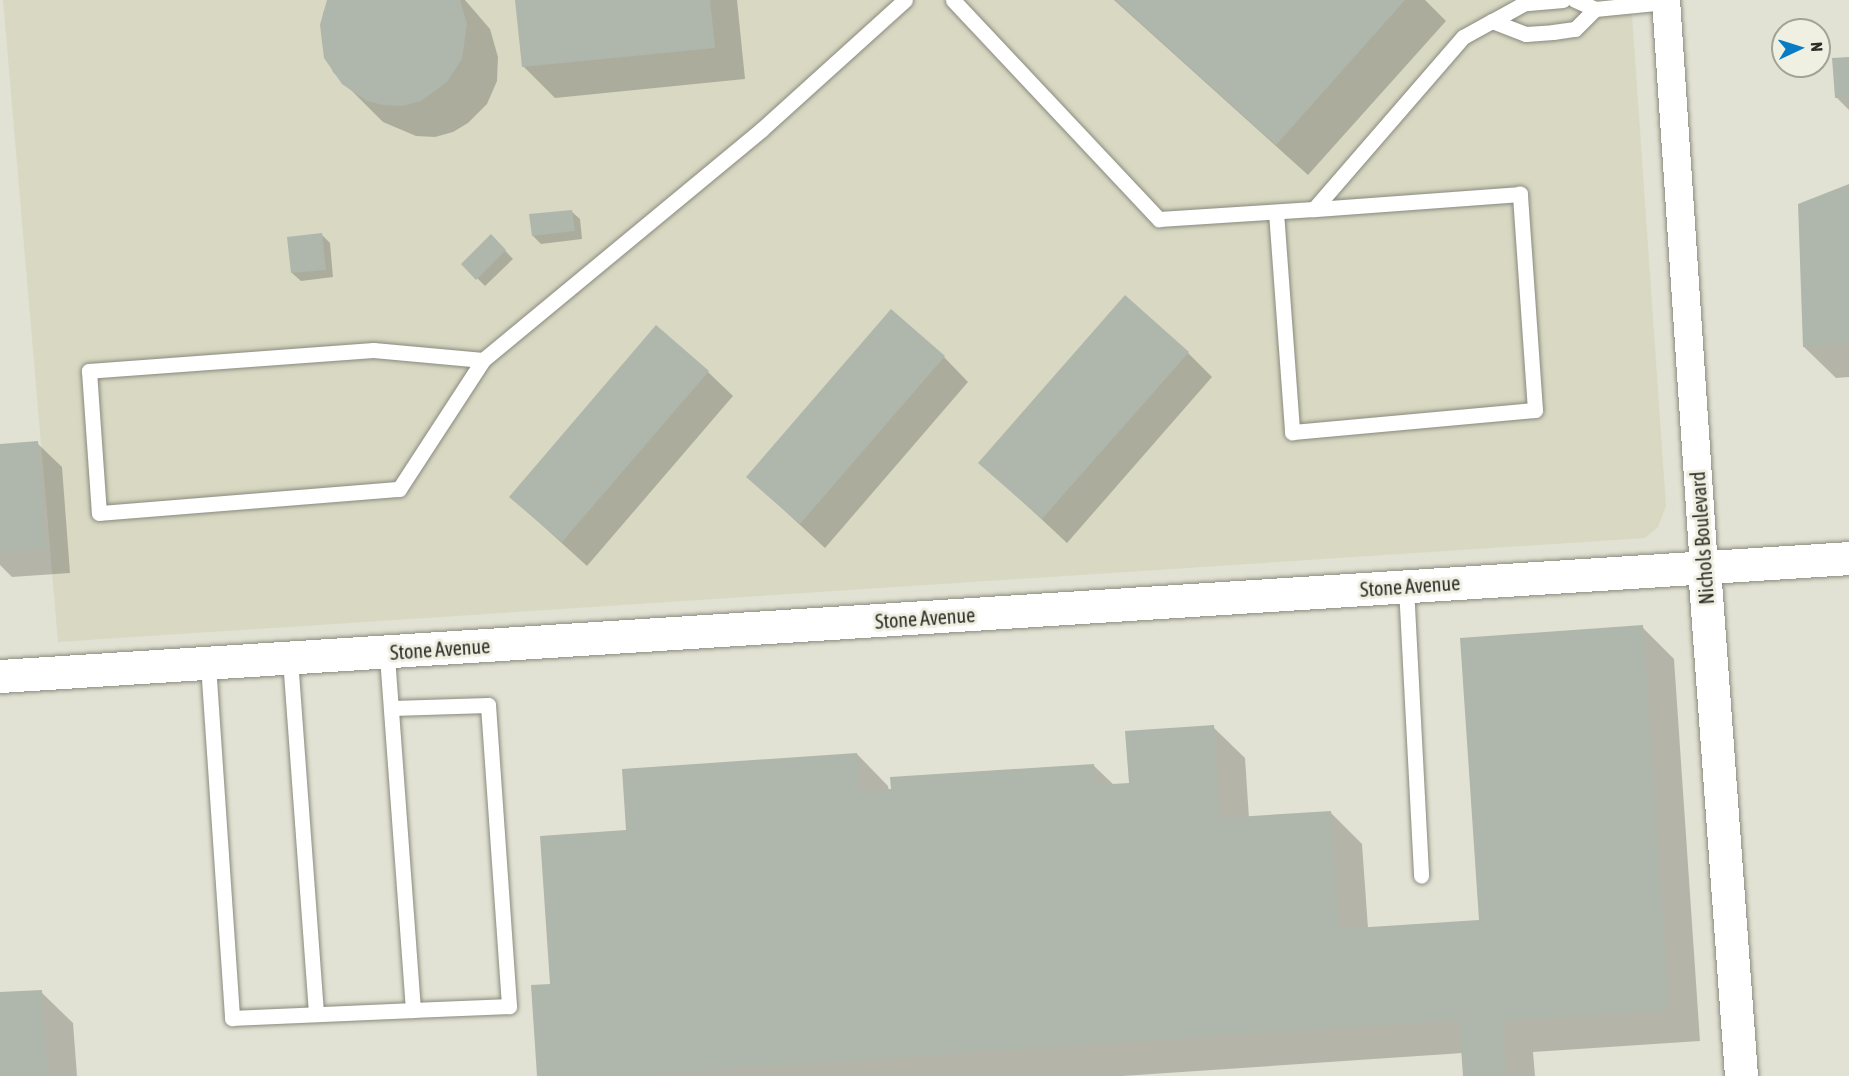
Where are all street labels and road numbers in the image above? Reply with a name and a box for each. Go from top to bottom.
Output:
street label: Nichols Boulevard [1685,471,1719,605]
street label: Stone Avenue [1359,571,1461,601]
street label: Stone Avenue [874,603,976,633]
street label: Stone Avenue [389,634,491,664]

